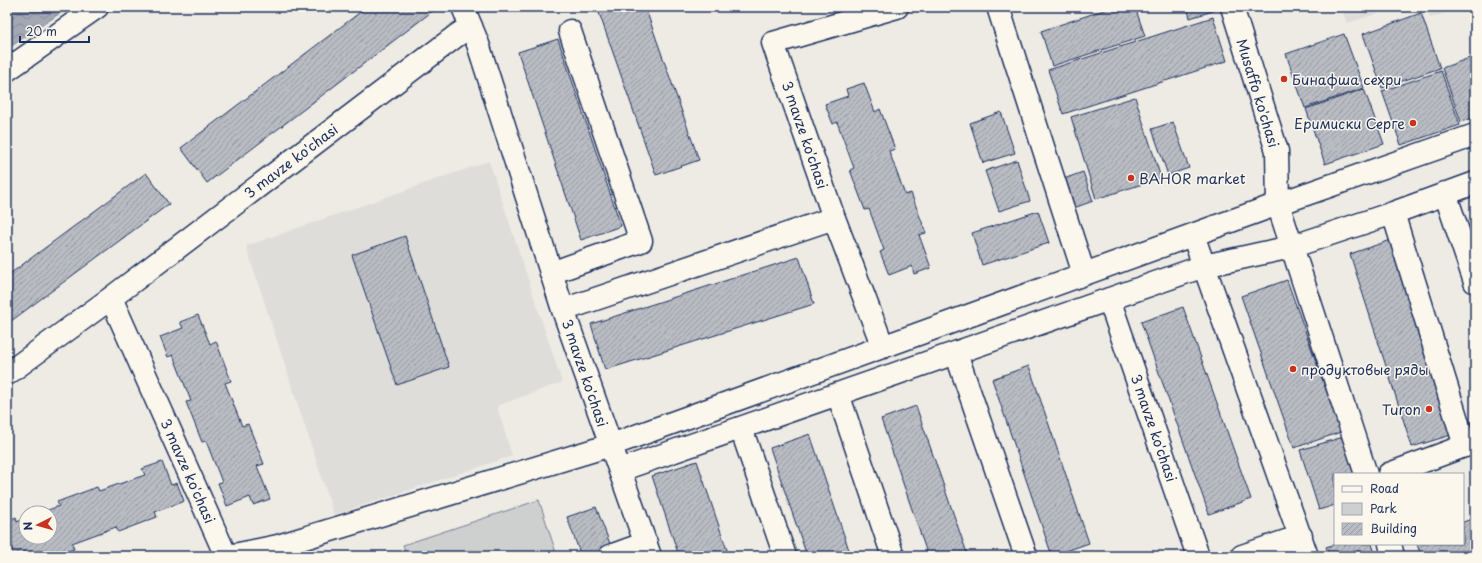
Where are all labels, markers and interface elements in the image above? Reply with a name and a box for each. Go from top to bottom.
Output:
scale bar [20,18,89,44]
text: 20 m [26,22,57,40]
street label: Musaffo ko'chasi [1231,36,1285,150]
place label: Бинафша сехри [1292,69,1402,90]
marker: Бинафша сехри [1279,74,1289,84]
street label: 3 mavze ko'chasi [777,78,833,192]
place label: Еримиски Серге [1294,113,1405,134]
marker: Еримиски Серге [1408,118,1418,128]
street label: 3 mavze ko'chasi [240,119,342,203]
place label: BAHOR market [1139,168,1246,189]
marker: BAHOR market [1126,173,1136,183]
street label: 3 mavze ko'chasi [557,316,613,430]
place label: продуктовые ряды [1301,359,1429,380]
marker: продуктовые ряды [1288,364,1298,374]
street label: 3 mavze ko'chasi [1126,371,1182,485]
place label: Turon [1382,399,1421,420]
marker: Turon [1424,404,1434,414]
street label: 3 mavze ko'chasi [156,415,220,527]
legend [1334,473,1464,545]
text: Road [1370,479,1399,497]
text: Park [1370,499,1397,517]
north arrow [18,505,58,545]
text: Building [1370,519,1417,537]
text: N [19,521,36,531]

